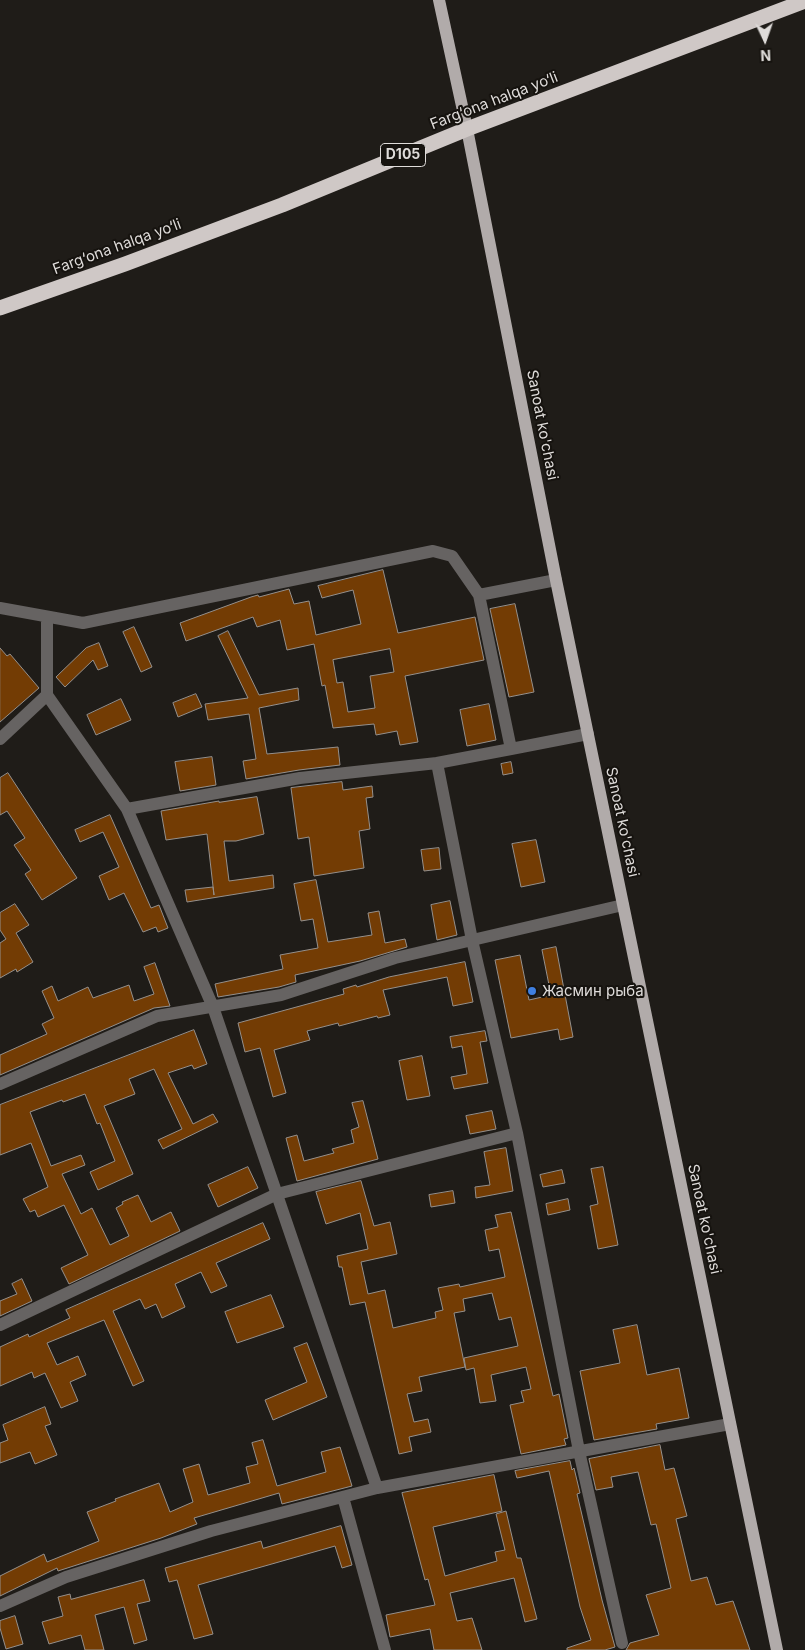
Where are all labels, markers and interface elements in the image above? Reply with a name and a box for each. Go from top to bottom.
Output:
north arrow [740,15,790,65]
text: N [760,47,772,64]
street label: Farg‘ona halqa yo‘li [428,68,560,134]
road number: D105 [380,144,426,166]
street label: Farg‘ona halqa yo‘li [50,215,184,279]
street label: Sanoat ko'chasi [522,368,562,482]
street label: Sanoat ko'chasi [602,765,642,879]
place label: Жасмин рыба [542,982,644,1000]
marker: Жасмин рыба [526,985,538,997]
street label: Sanoat ko'chasi [684,1162,724,1276]

